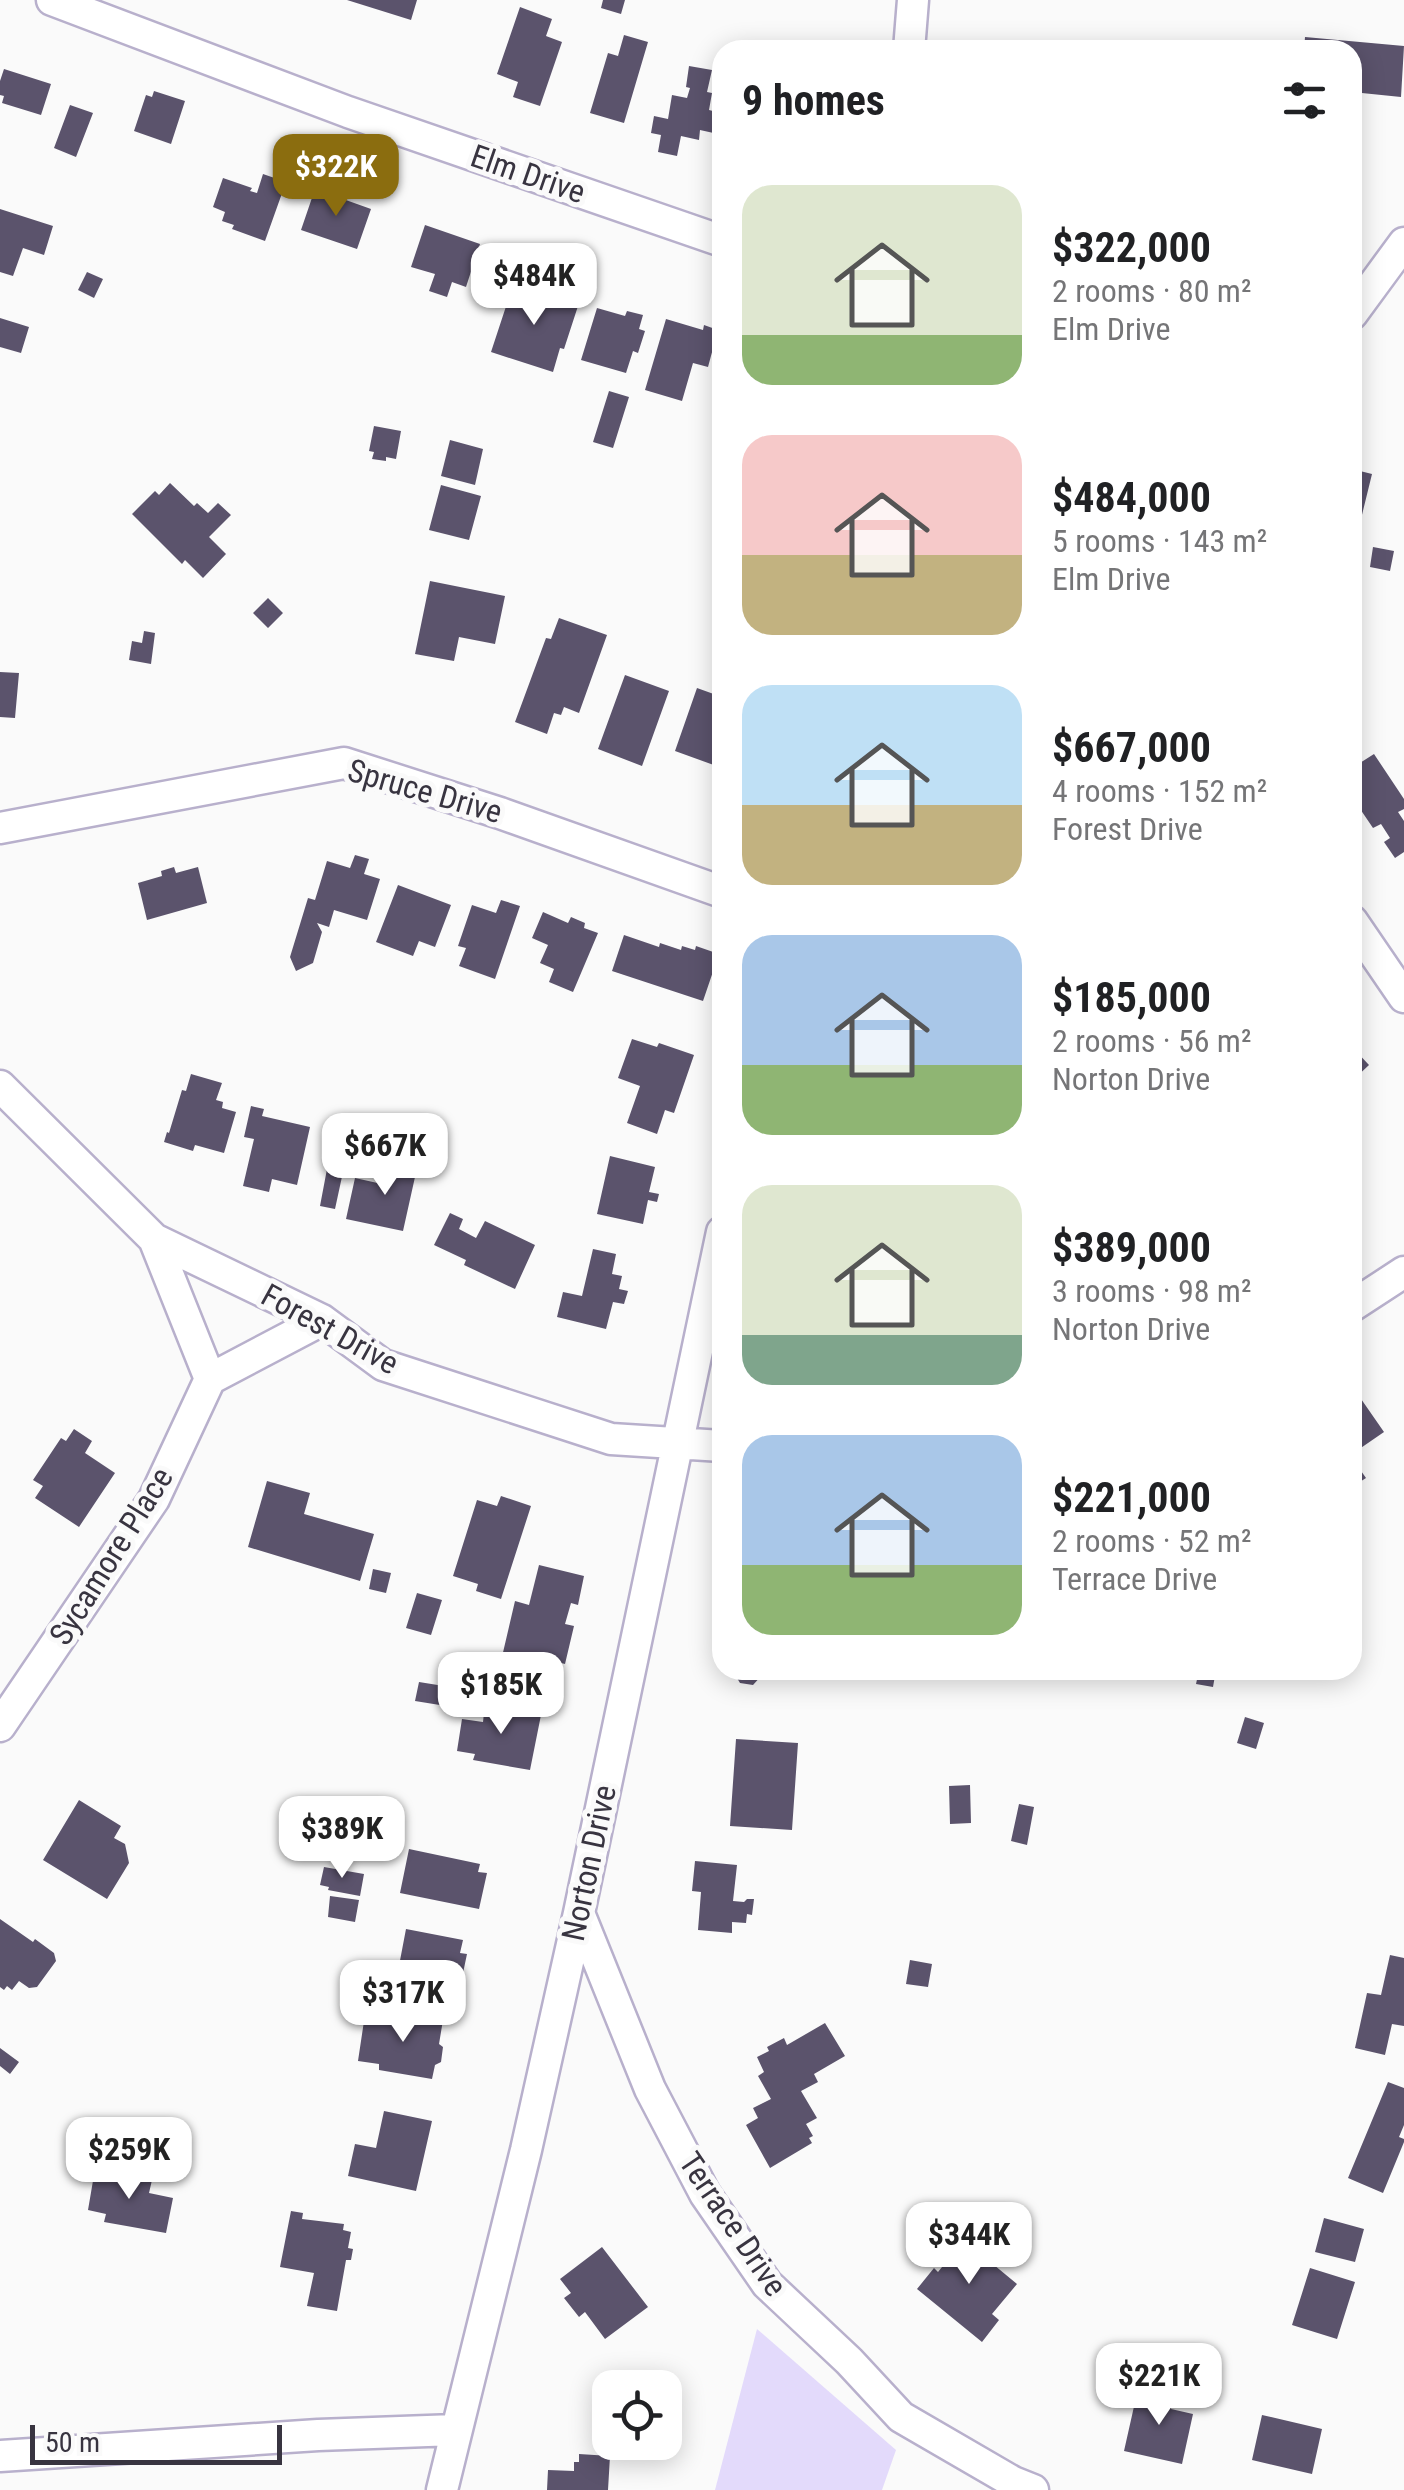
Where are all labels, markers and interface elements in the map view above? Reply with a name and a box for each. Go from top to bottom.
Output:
icon: filters [1277,73,1332,128]
text: 9 homes [742,76,885,125]
pin: $322K [266,134,406,219]
street label: Elm Drive [466,137,590,211]
text: $322K [295,147,377,185]
text: $322,000 [1052,223,1211,272]
icon: home [822,225,942,345]
pin: $484K [464,243,604,328]
text: $484K [493,256,575,294]
text: 2 rooms · 80 m² [1052,272,1251,310]
text: Elm Drive [1052,310,1171,348]
text: $484,000 [1052,473,1211,522]
icon: home [822,475,942,595]
text: 5 rooms · 143 m² [1052,522,1267,560]
text: Elm Drive [1052,560,1171,598]
text: $667,000 [1052,723,1211,772]
icon: home [822,725,942,845]
street label: Spruce Drive [344,751,506,831]
text: 4 rooms · 152 m² [1052,772,1267,810]
text: Forest Drive [1052,810,1203,848]
text: $185,000 [1052,973,1211,1022]
icon: home [822,975,942,1095]
text: 2 rooms · 56 m² [1052,1022,1251,1060]
text: Norton Drive [1052,1060,1210,1098]
pin: $667K [315,1113,455,1198]
text: $667K [344,1126,426,1164]
text: $389,000 [1052,1223,1211,1272]
icon: home [822,1225,942,1345]
text: 3 rooms · 98 m² [1052,1272,1251,1310]
street label: Forest Drive [255,1276,405,1382]
text: Norton Drive [1052,1310,1210,1348]
street label: Sycamore Place [41,1460,181,1652]
text: $221,000 [1052,1473,1211,1522]
icon: home [822,1475,942,1595]
text: 2 rooms · 52 m² [1052,1522,1251,1560]
text: Terrace Drive [1052,1560,1217,1598]
pin: $185K [431,1652,571,1737]
text: $185K [460,1665,542,1703]
street label: Norton Drive [554,1782,624,1944]
pin: $389K [272,1796,412,1881]
text: $389K [301,1809,383,1847]
pin: $317K [333,1960,473,2045]
text: $317K [362,1973,444,2011]
pin: $259K [59,2117,199,2202]
text: $259K [88,2130,170,2168]
street label: Terrace Drive [671,2145,795,2303]
pin: $344K [899,2202,1039,2287]
text: $344K [928,2215,1010,2253]
pin: $221K [1089,2343,1229,2428]
text: $221K [1118,2356,1200,2394]
map controls [592,2370,682,2460]
button: locate [592,2370,682,2460]
scale bar [30,2420,282,2464]
text: 50 m [45,2426,100,2459]

